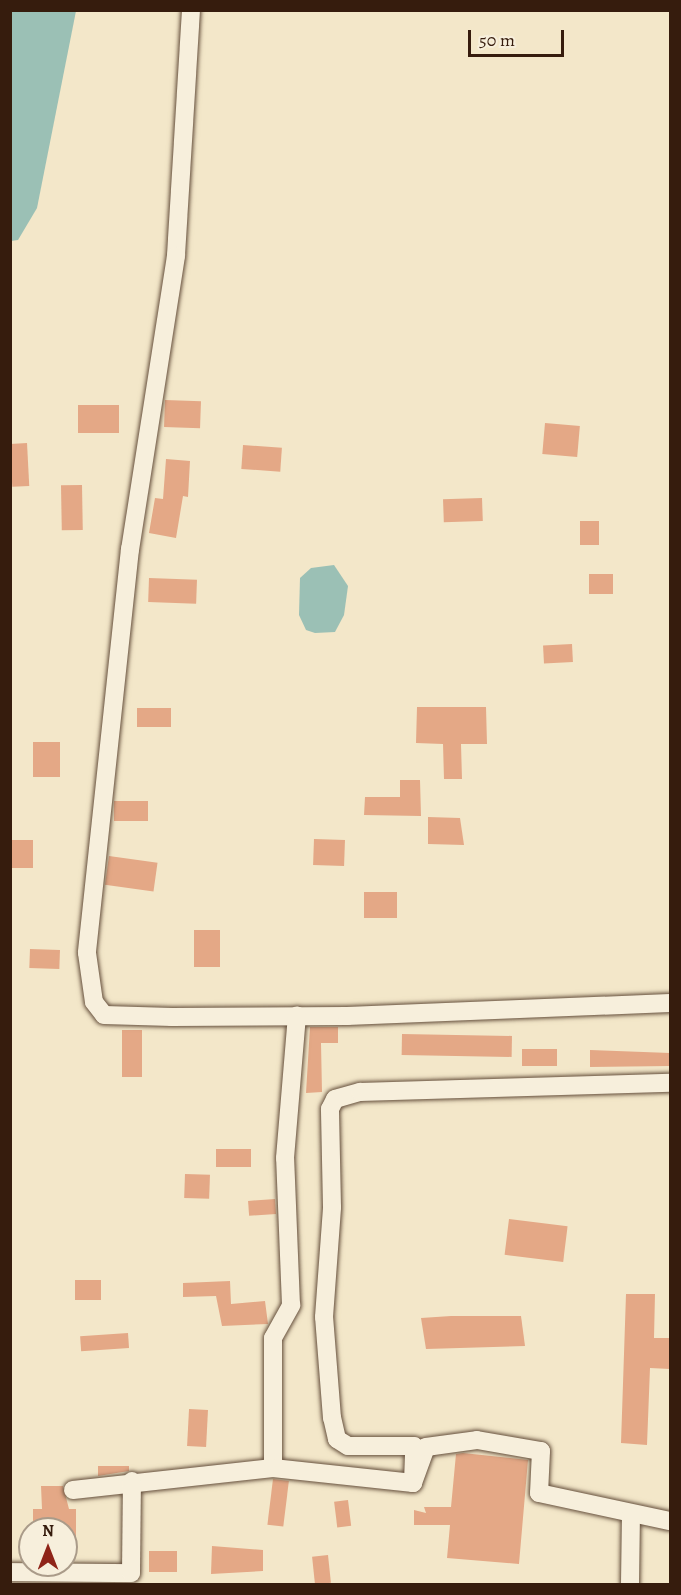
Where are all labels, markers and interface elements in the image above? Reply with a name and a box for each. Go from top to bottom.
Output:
scale bar [471,18,567,56]
text: 50 m [479,28,515,52]
north arrow [18,1517,78,1577]
text: N [42,1520,54,1542]

